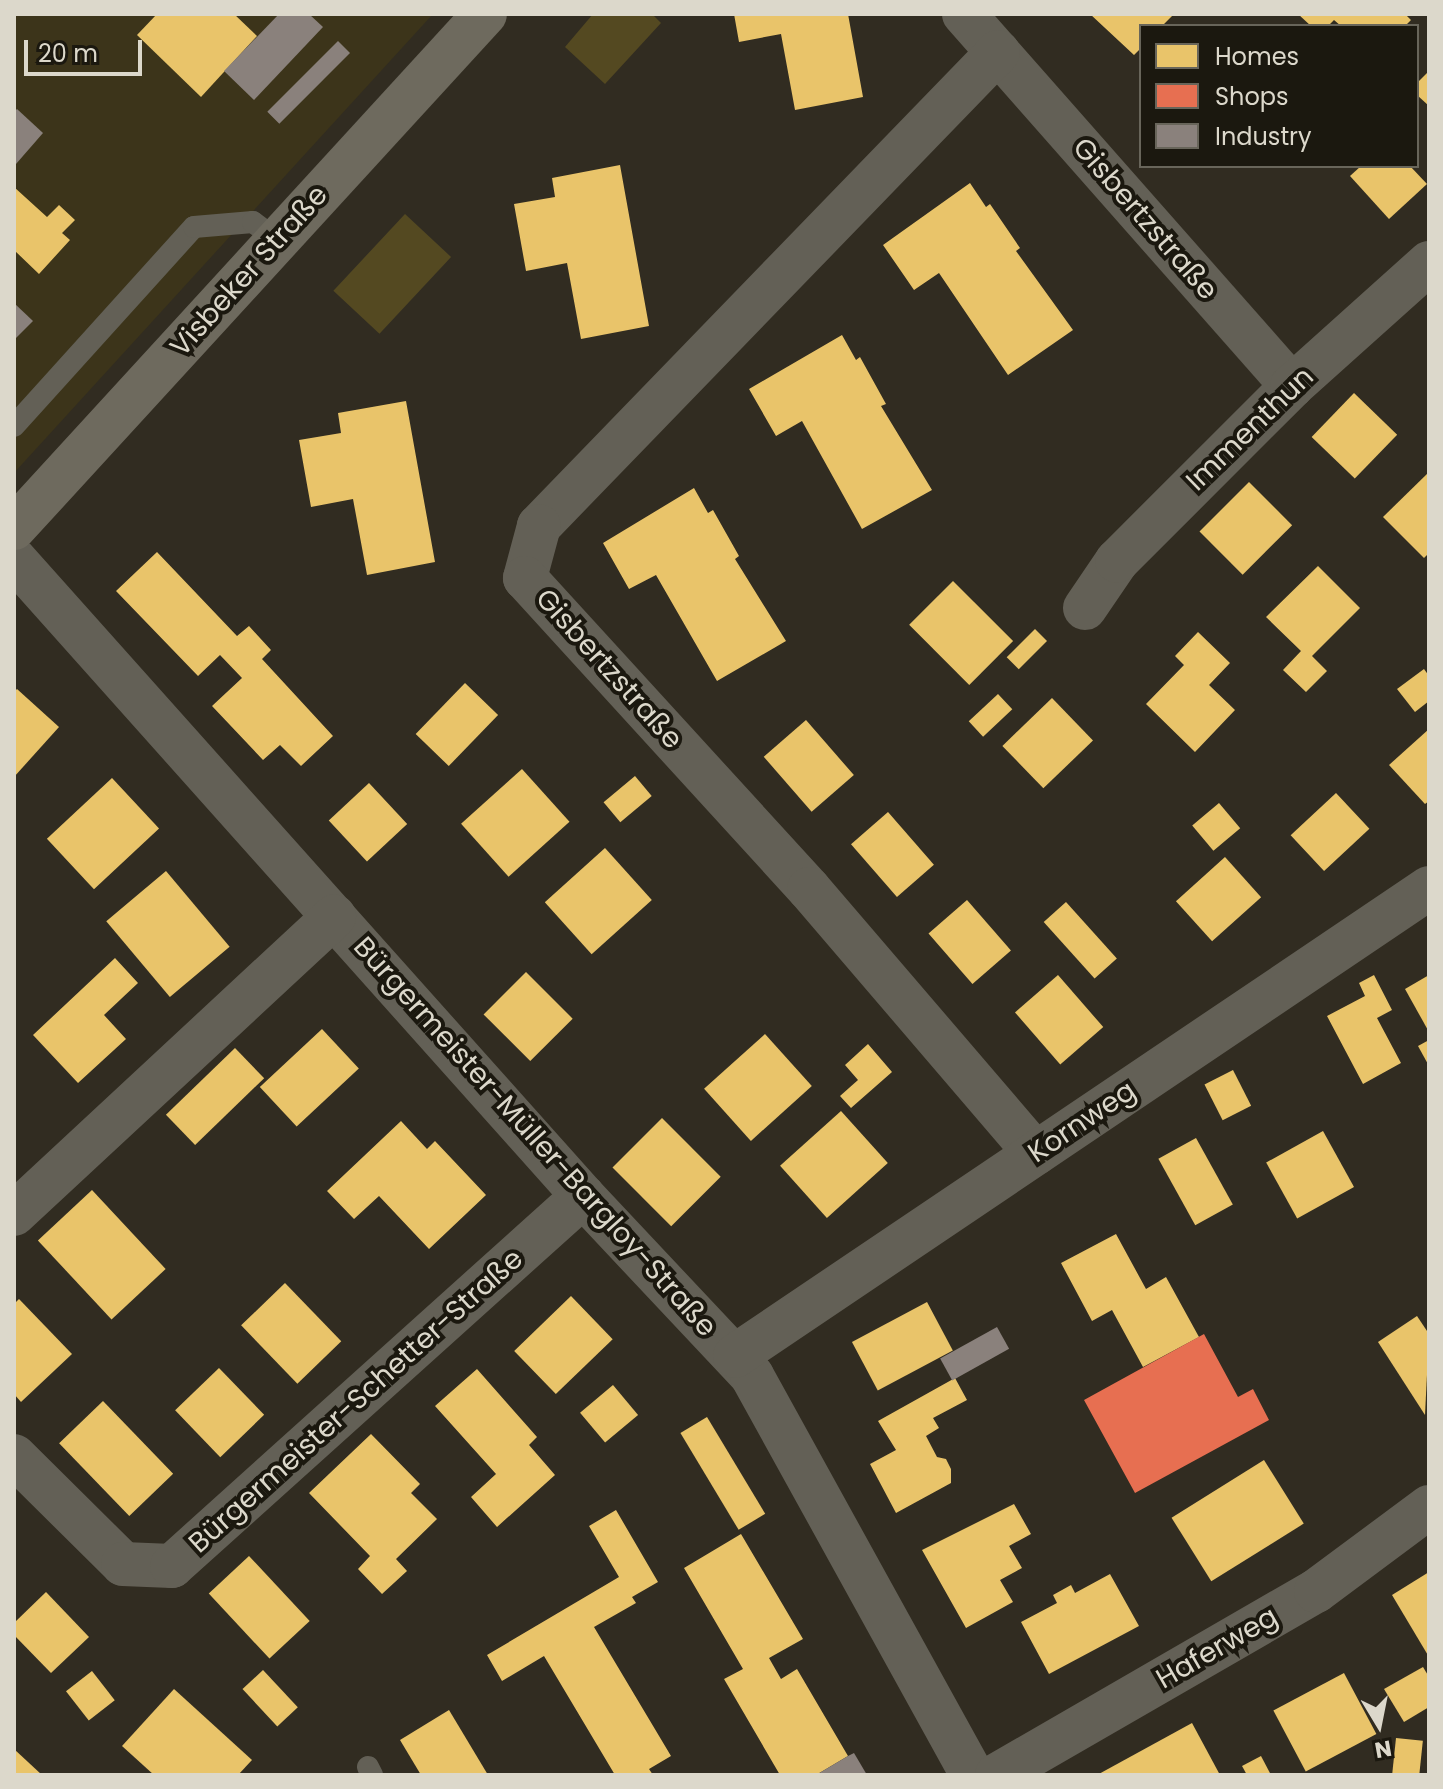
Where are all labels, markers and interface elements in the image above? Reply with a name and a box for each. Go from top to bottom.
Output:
scale bar [28,24,146,74]
legend [1139,24,1419,168]
text: 20 m [38,37,98,70]
text: Homes [1215,40,1299,73]
text: Shops [1215,80,1289,113]
text: Industry [1215,120,1312,153]
street label: Gisbertzstraße [1066,131,1224,307]
street label: Visbeker Straße [163,178,335,364]
street label: Immenthun [1179,360,1321,498]
street label: Gisbertzstraße [528,582,690,756]
street label: Bürgermeister-Müller-Bargloy-Straße [346,930,724,1344]
street label: Kornweg [1022,1074,1142,1170]
street label: Bürgermeister-Schetter-Straße [182,1242,530,1560]
street label: Haferweg [1150,1600,1284,1696]
north arrow [1339,1685,1419,1765]
text: N [1372,1732,1394,1766]

